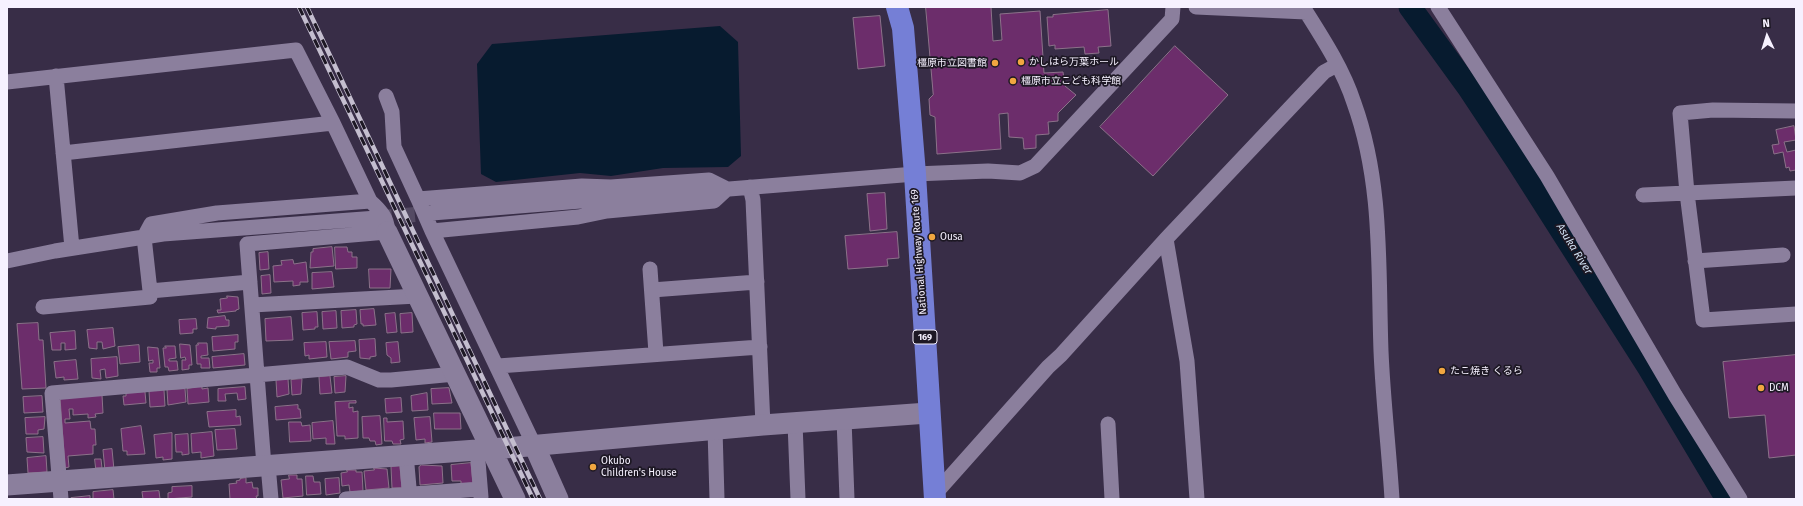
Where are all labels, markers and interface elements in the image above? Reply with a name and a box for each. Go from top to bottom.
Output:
north arrow [1747,16,1787,56]
text: N [1762,17,1770,30]
place label: かしはら万葉ホール [1029,56,1119,68]
place label: 橿原市立図書館 [917,57,987,69]
marker: かしはら万葉ホール [1016,57,1026,67]
marker: 橿原市立図書館 [990,58,1000,68]
place label: 橿原市立こども科学館 [1021,75,1121,87]
marker: 橿原市立こども科学館 [1008,76,1018,86]
street label: National Highway Route 169 [909,189,929,315]
water label: Asuka River [1553,221,1595,277]
place label: Ousa [940,231,963,243]
marker: Ousa [927,232,937,242]
road number: 169 [913,330,937,344]
place label: たこ焼き くるら [1450,365,1523,377]
marker: たこ焼き くるら [1437,366,1447,376]
place label: DCM [1769,382,1789,394]
marker: DCM [1756,383,1766,393]
place label: Okubo Children's House [601,455,677,478]
marker: Okubo Children's House [588,462,598,472]

